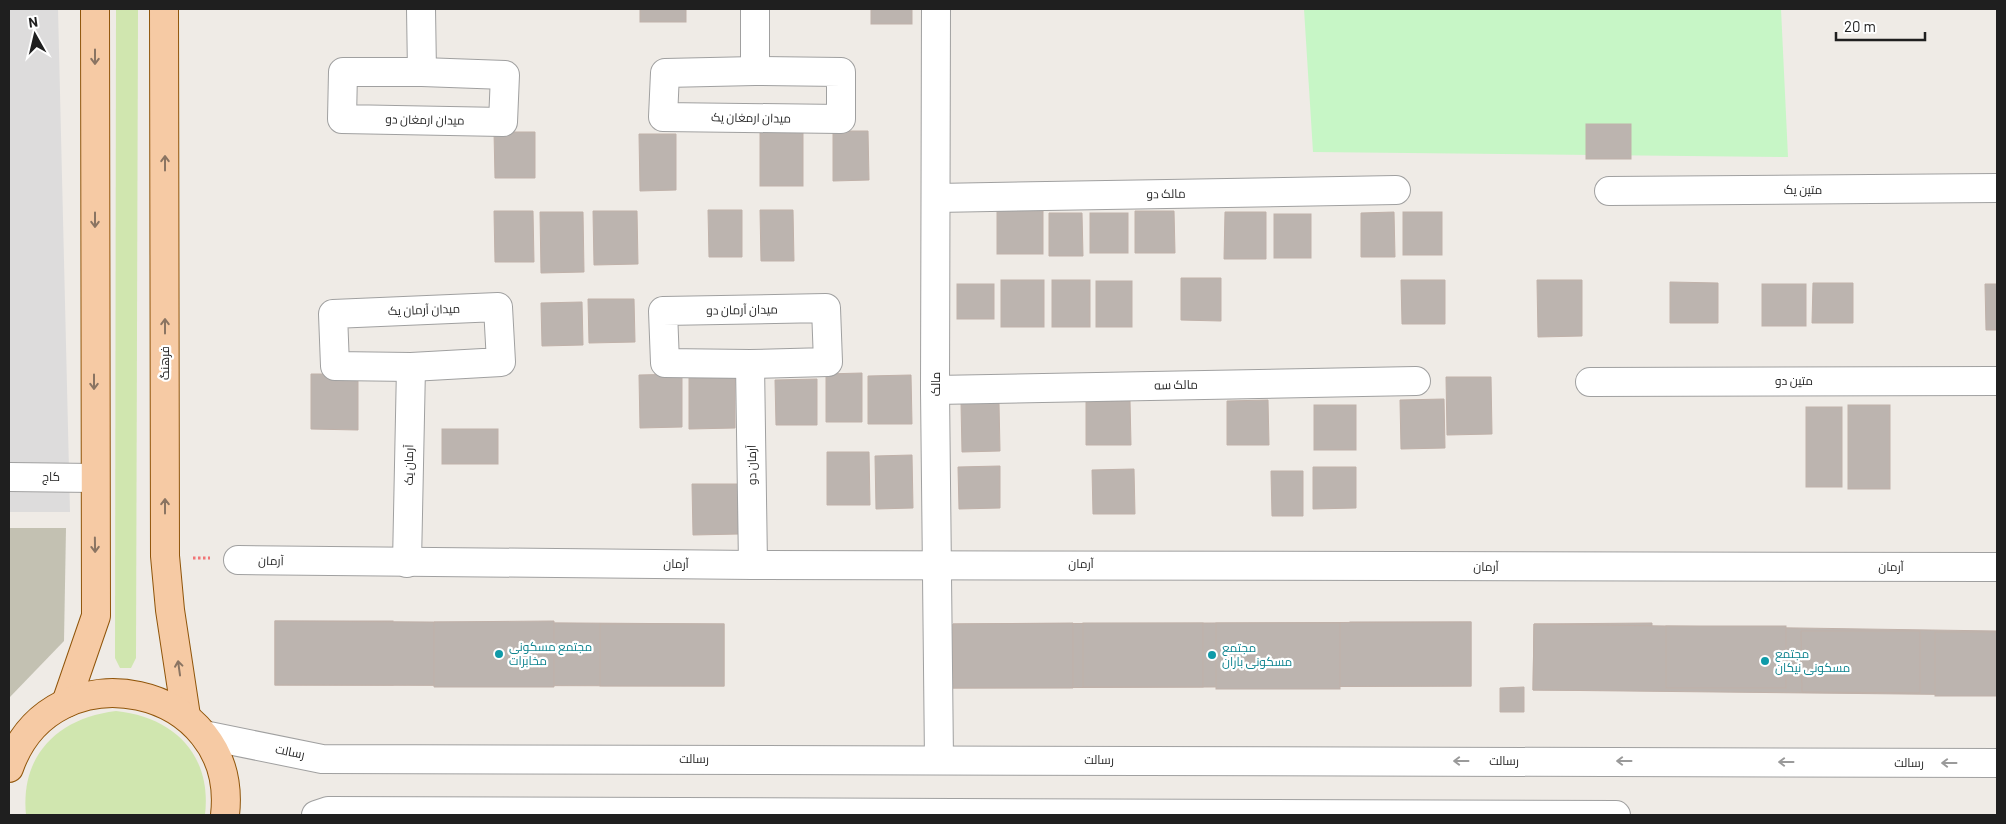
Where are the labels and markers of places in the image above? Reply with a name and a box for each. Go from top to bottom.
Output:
place label: مجتمع مسکونی مخابرات [509,639,592,668]
place label: مجتمع مسکونی باران [1222,640,1292,669]
place label: مجتمع مسکونی نیکان [1775,646,1850,675]
marker: مجتمع مسکونی مخابرات [493,648,505,660]
marker: مجتمع مسکونی باران [1206,649,1218,661]
marker: مجتمع مسکونی نیکان [1759,655,1771,667]

